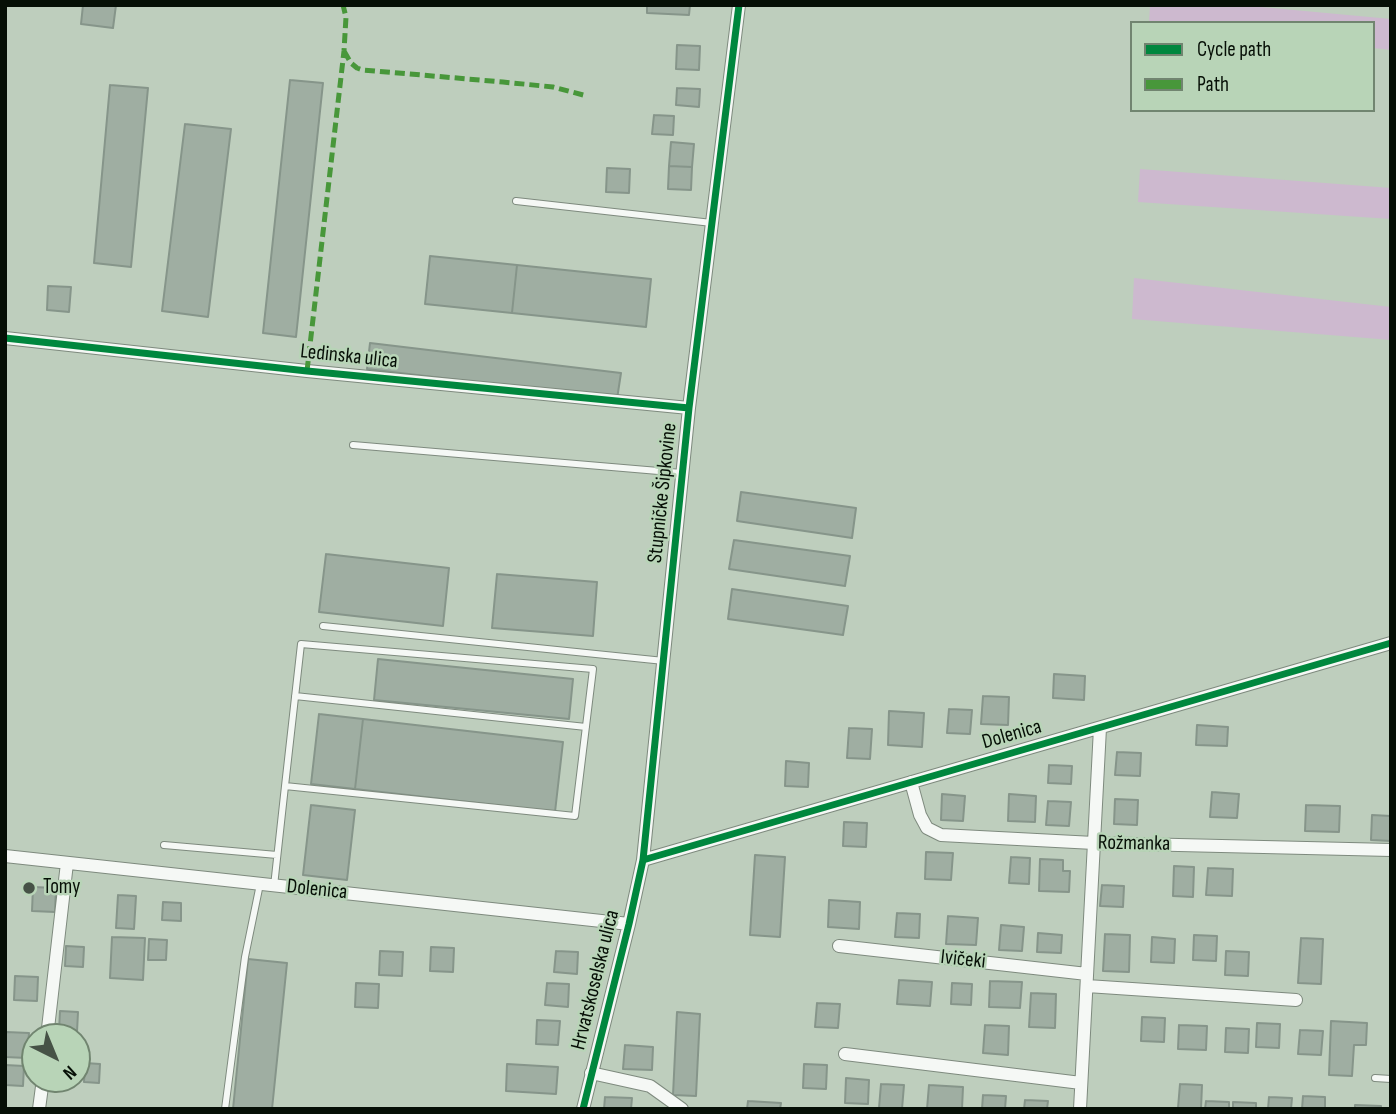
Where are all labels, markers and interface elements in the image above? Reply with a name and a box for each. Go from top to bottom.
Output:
legend [1130,21,1375,112]
text: Cycle path [1197,37,1271,62]
text: Path [1197,72,1229,97]
street label: Ledinska ulica [299,339,399,375]
street label: Stupničke Šipkovine [643,422,683,564]
street label: Dolenica [979,715,1045,755]
street label: Rožmanka [1098,831,1170,857]
street label: Dolenica [286,874,348,906]
place label: Tomy [43,875,80,901]
marker: Tomy [21,880,37,896]
street label: Hrvatskoselska ulica [566,908,626,1052]
street label: Ivičeki [939,945,987,975]
north arrow [21,1023,91,1093]
text: N [58,1060,81,1084]

